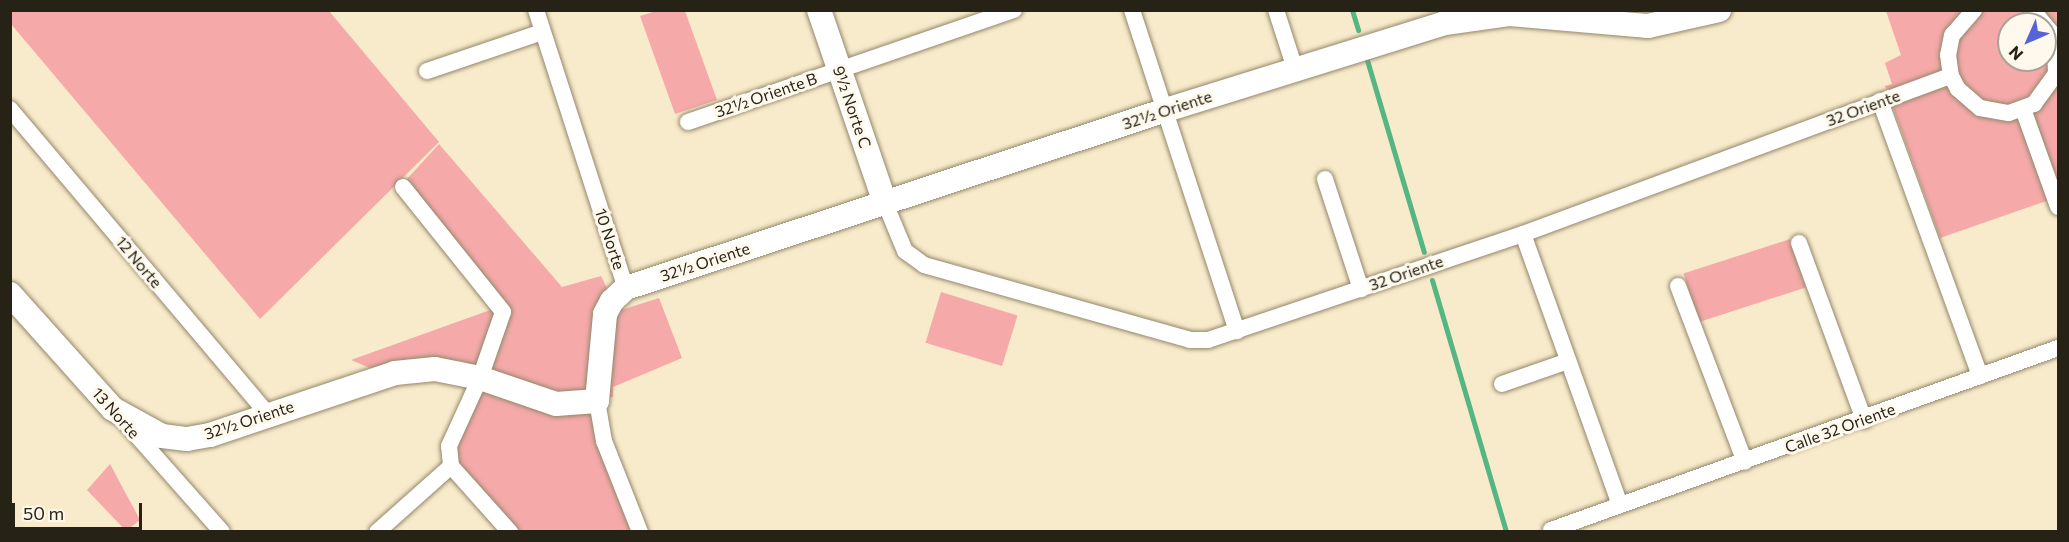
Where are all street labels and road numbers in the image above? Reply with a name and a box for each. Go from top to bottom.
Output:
street label: 9½ Norte C [829,63,875,151]
street label: 32½ Oriente B [712,69,820,121]
street label: 32½ Oriente [1120,86,1214,134]
street label: 32 Oriente [1823,86,1903,130]
street label: 10 Norte [591,206,629,272]
street label: 12 Norte [112,232,166,292]
street label: 32½ Oriente [658,238,752,286]
street label: 32 Oriente [1366,251,1446,295]
street label: 13 Norte [88,384,144,442]
street label: 32½ Oriente [202,396,296,444]
street label: Calle 32 Oriente [1782,399,1898,457]

